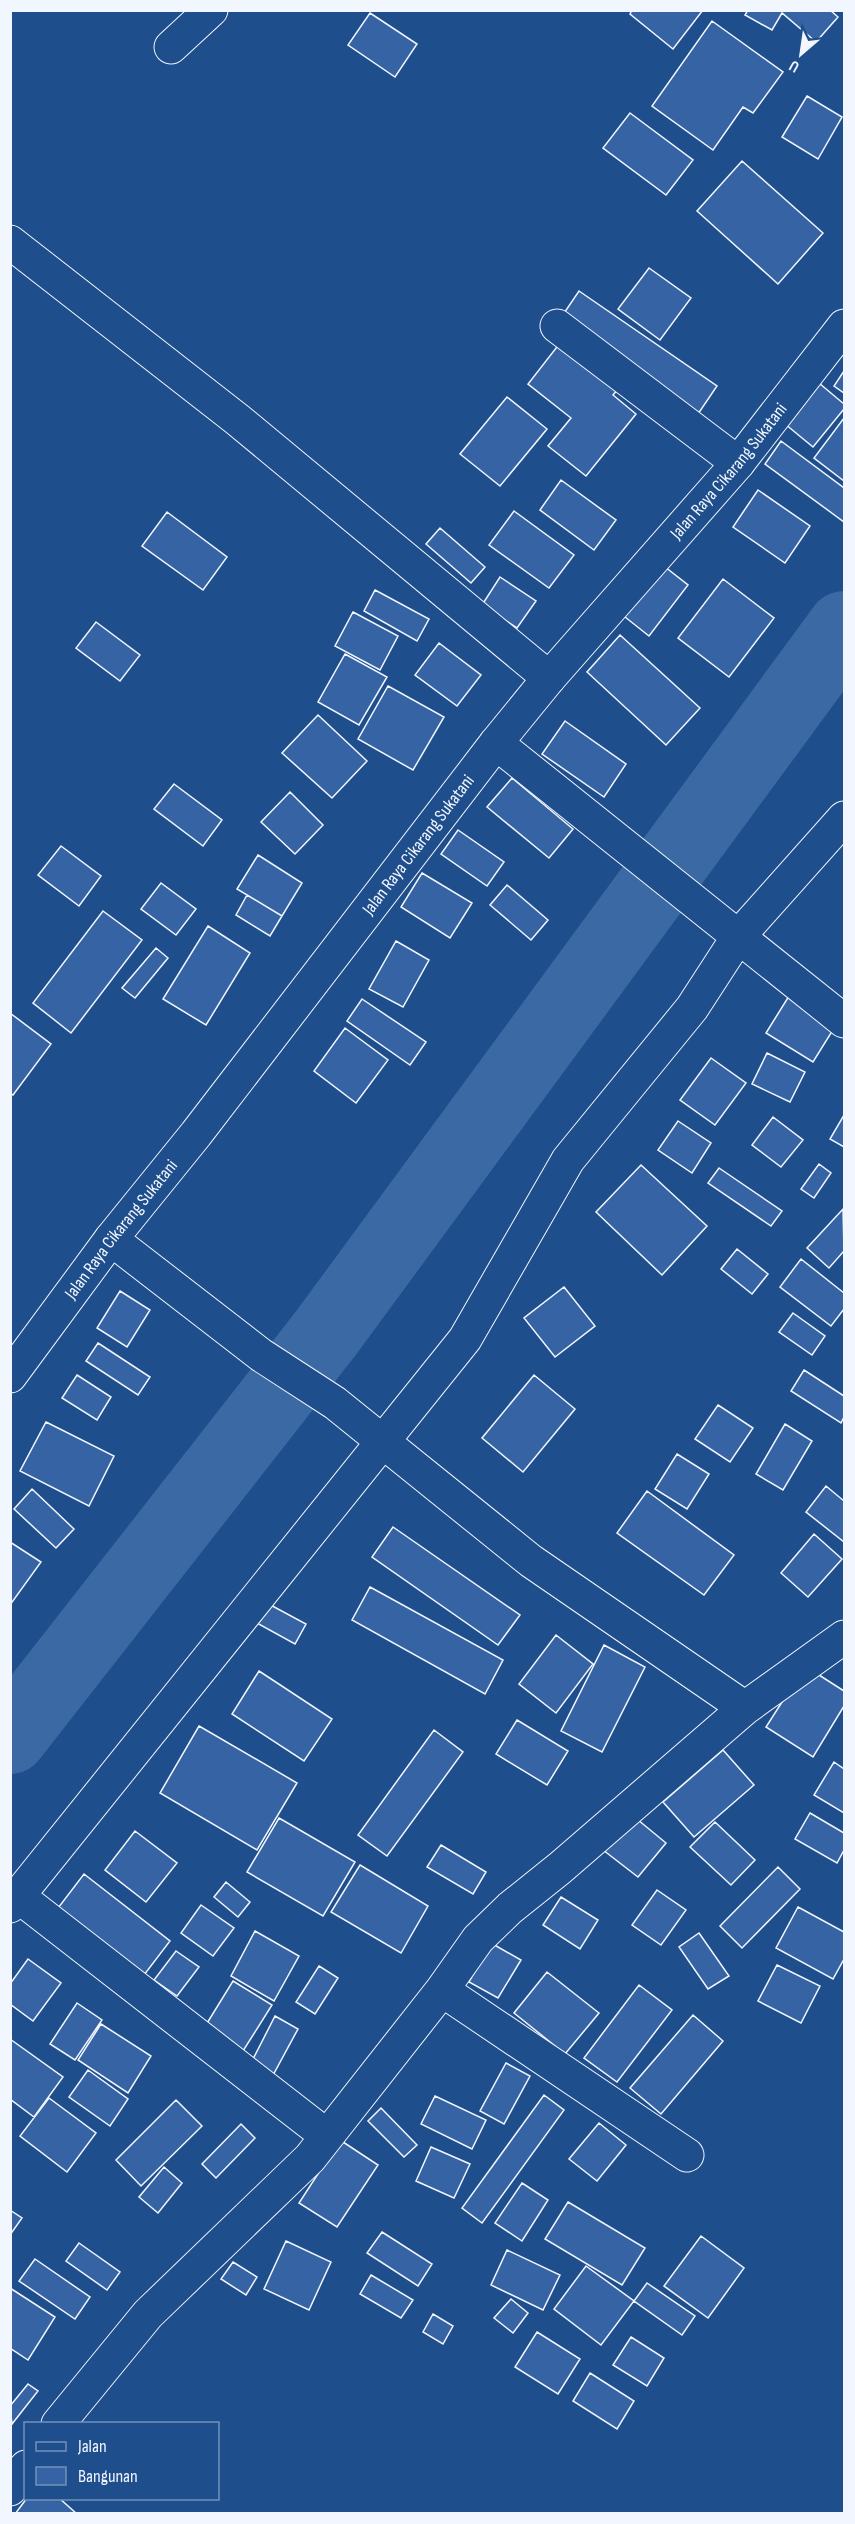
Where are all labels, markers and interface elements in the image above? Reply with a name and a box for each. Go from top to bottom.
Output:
north arrow [771,24,831,84]
text: U [786,55,803,76]
street label: Jalan Raya Cikarang Sukatani [665,399,792,544]
street label: Jalan Raya Cikarang Sukatani [357,771,479,920]
street label: Jalan Raya Cikarang Sukatani [60,1156,182,1304]
legend [24,2422,219,2500]
text: Jalan [77,2436,107,2457]
text: Bangunan [78,2466,138,2487]

